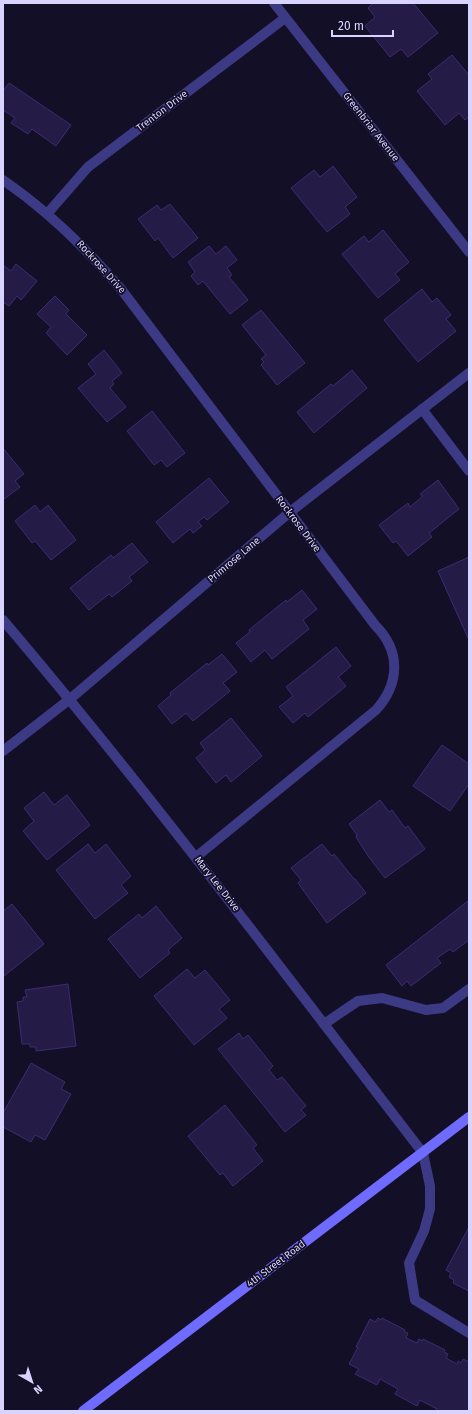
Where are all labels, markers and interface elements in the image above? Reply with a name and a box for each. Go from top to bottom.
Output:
scale bar [332,12,393,38]
text: 20 m [338,19,364,33]
street label: Trenton Drive [134,88,190,134]
street label: Greenbriar Avenue [340,90,402,164]
street label: Rockrose Drive [74,238,128,296]
street label: Rockrose Drive [273,494,323,554]
street label: Primrose Lane [205,535,263,585]
street label: Mary Lee Drive [192,854,242,914]
street label: 4th Street Road [244,1238,308,1290]
north arrow [12,1362,52,1402]
text: N [31,1382,45,1397]

